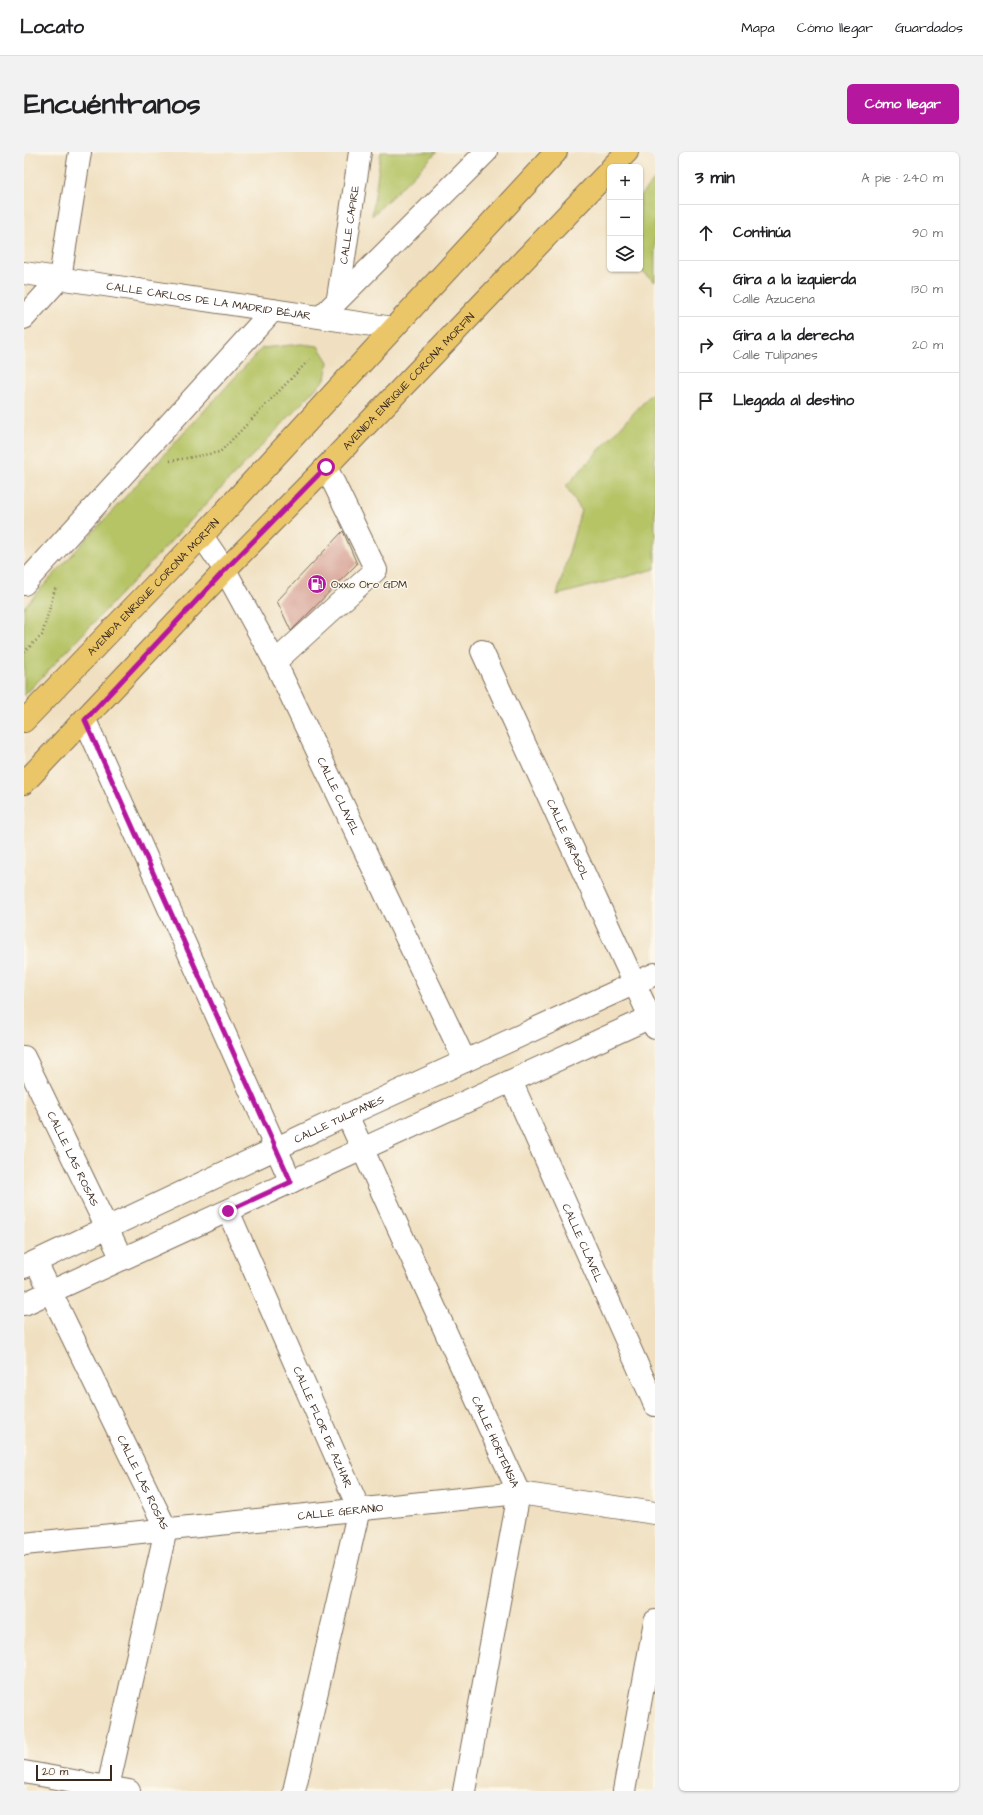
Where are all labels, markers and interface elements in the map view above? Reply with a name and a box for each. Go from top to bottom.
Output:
text: Locato [20,14,84,41]
text: Mapa [741,18,775,38]
text: Cómo llegar [797,18,873,38]
text: Guardados [895,18,963,38]
button: Cómo llegar [847,84,959,124]
text: Encuéntranos [24,85,200,124]
map controls [607,164,643,272]
button: + [607,164,643,200]
text: 3 min [695,166,735,190]
text: A pie · 240 m [861,169,943,187]
street label: CALLE CAPIRE [336,184,363,265]
button: − [607,200,643,236]
icon: ahead [695,222,717,244]
text: Continúa [733,222,791,243]
text: 90 m [912,224,943,242]
button: layers [607,236,643,272]
text: Gira a la izquierda [733,269,856,290]
street label: CALLE CARLOS DE LA MADRID BÉJAR [106,278,312,324]
icon: left [695,278,717,300]
text: 130 m [911,280,943,298]
text: Calle Azucena [733,290,815,308]
street label: AVENIDA ENRIQUE CORONA MORFÍN [339,309,478,453]
text: Gira a la derecha [733,325,854,346]
icon: right [695,334,717,356]
text: 20 m [912,336,943,354]
text: Calle Tulipanes [733,346,818,364]
icon: arrive [695,390,717,412]
text: Llegada al destino [733,390,854,411]
route start [317,458,335,476]
street label: AVENIDA ENRIQUE CORONA MORFÍN [84,515,223,659]
fuel station icon: Oxxo Oro GDM [306,573,328,595]
place label: Oxxo Oro GDM [331,577,407,592]
street label: CALLE CLAVEL [313,755,363,838]
street label: CALLE GIRASOL [543,797,593,882]
street label: CALLE TULIPANES [292,1092,387,1147]
street label: CALLE LAS ROSAS [44,1109,102,1209]
street label: CALLE CLAVEL [558,1201,607,1285]
route end [219,1202,237,1220]
street label: CALLE FLOR DE AZHAR [289,1364,356,1490]
street label: CALLE HORTENSIA [468,1394,523,1490]
street label: CALLE LAS ROSAS [113,1433,172,1532]
street label: CALLE GERANIO [297,1500,385,1524]
scale bar [36,1763,112,1782]
text: 20 m [42,1764,68,1779]

